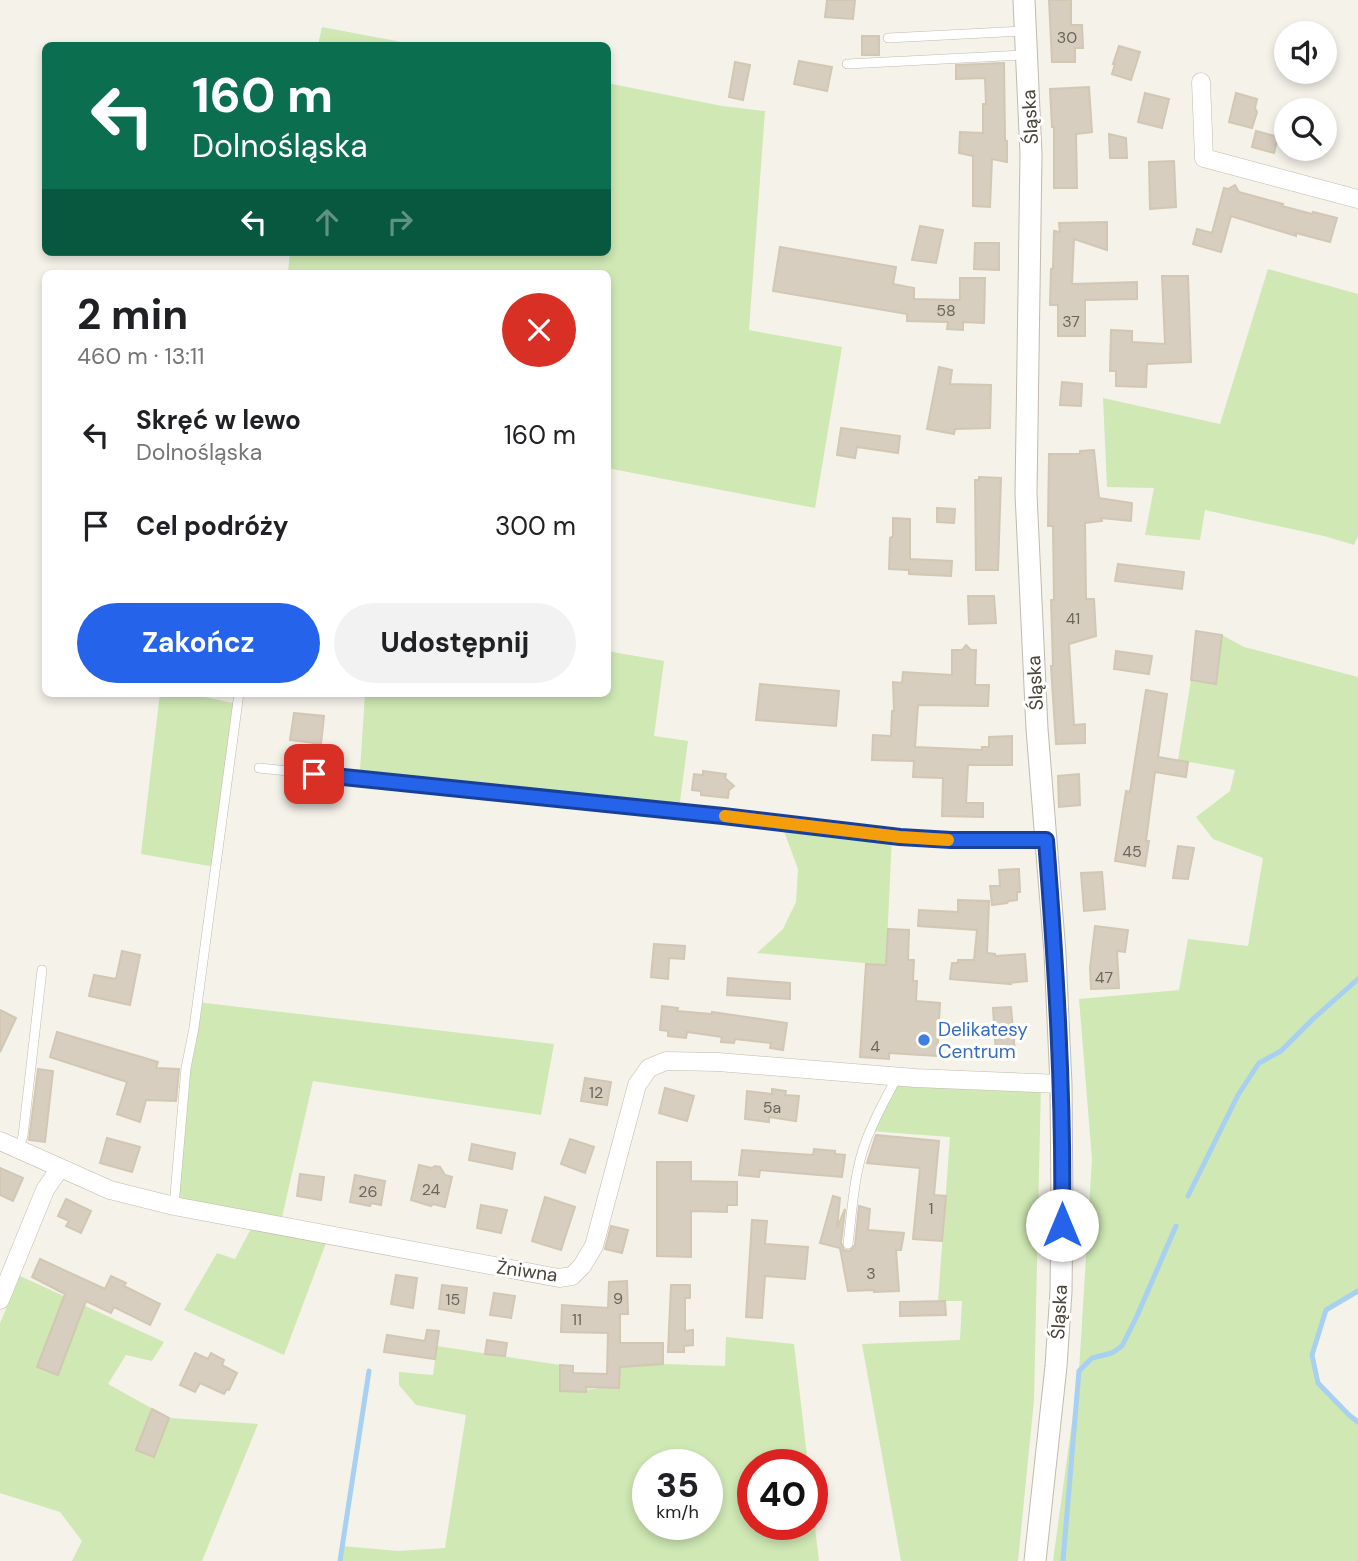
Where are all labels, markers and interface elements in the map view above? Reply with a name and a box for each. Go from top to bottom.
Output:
map controls [1274,21,1337,161]
button: sound [1274,21,1337,84]
house number: 30 [1057,27,1077,48]
text: 160 m [192,63,333,127]
icon: left [77,70,168,161]
street label: Śląska [1016,89,1044,145]
button: search [1274,98,1337,161]
text: Dolnośląska [192,125,368,167]
icon: left [235,203,273,241]
icon: ahead [308,203,346,241]
icon: right [381,203,419,241]
text: 2 min [77,287,188,342]
button: close [502,293,576,367]
house number: 58 [936,300,956,321]
house number: 37 [1062,311,1080,332]
text: 460 m · 13:11 [77,341,204,371]
text: Skręć w lewo [136,403,301,437]
icon: left [77,416,115,454]
text: 160 m [504,418,576,452]
text: Dolnośląska [136,437,262,467]
icon: arrive [77,507,115,545]
text: Cel podróży [136,509,289,543]
text: 300 m [495,509,576,543]
button: Zakończ [77,603,320,683]
button: Udostępnij [334,603,576,683]
house number: 41 [1066,608,1080,629]
street label: Śląska [1021,655,1049,711]
pin [284,744,344,804]
icon: arrive [295,755,333,793]
house number: 45 [1122,841,1142,862]
house number: 47 [1095,967,1113,988]
place label: Delikatesy Centrum [938,1017,1028,1064]
marker: Delikatesy Centrum [916,1032,932,1048]
house number: 4 [870,1036,880,1057]
house number: 12 [589,1082,603,1103]
house number: 5a [763,1097,781,1118]
house number: 24 [422,1179,441,1200]
house number: 26 [358,1181,378,1202]
position arrow [1025,1188,1099,1262]
house number: 1 [929,1198,934,1219]
street label: Żniwna [495,1254,559,1288]
house number: 3 [866,1263,876,1284]
street label: Śląska [1045,1284,1073,1340]
house number: 9 [613,1288,623,1309]
house number: 15 [446,1289,460,1310]
house number: 11 [572,1309,582,1330]
speed limit sign: 40 [737,1449,828,1540]
text: 35 [656,1462,699,1508]
text: km/h [656,1500,699,1524]

